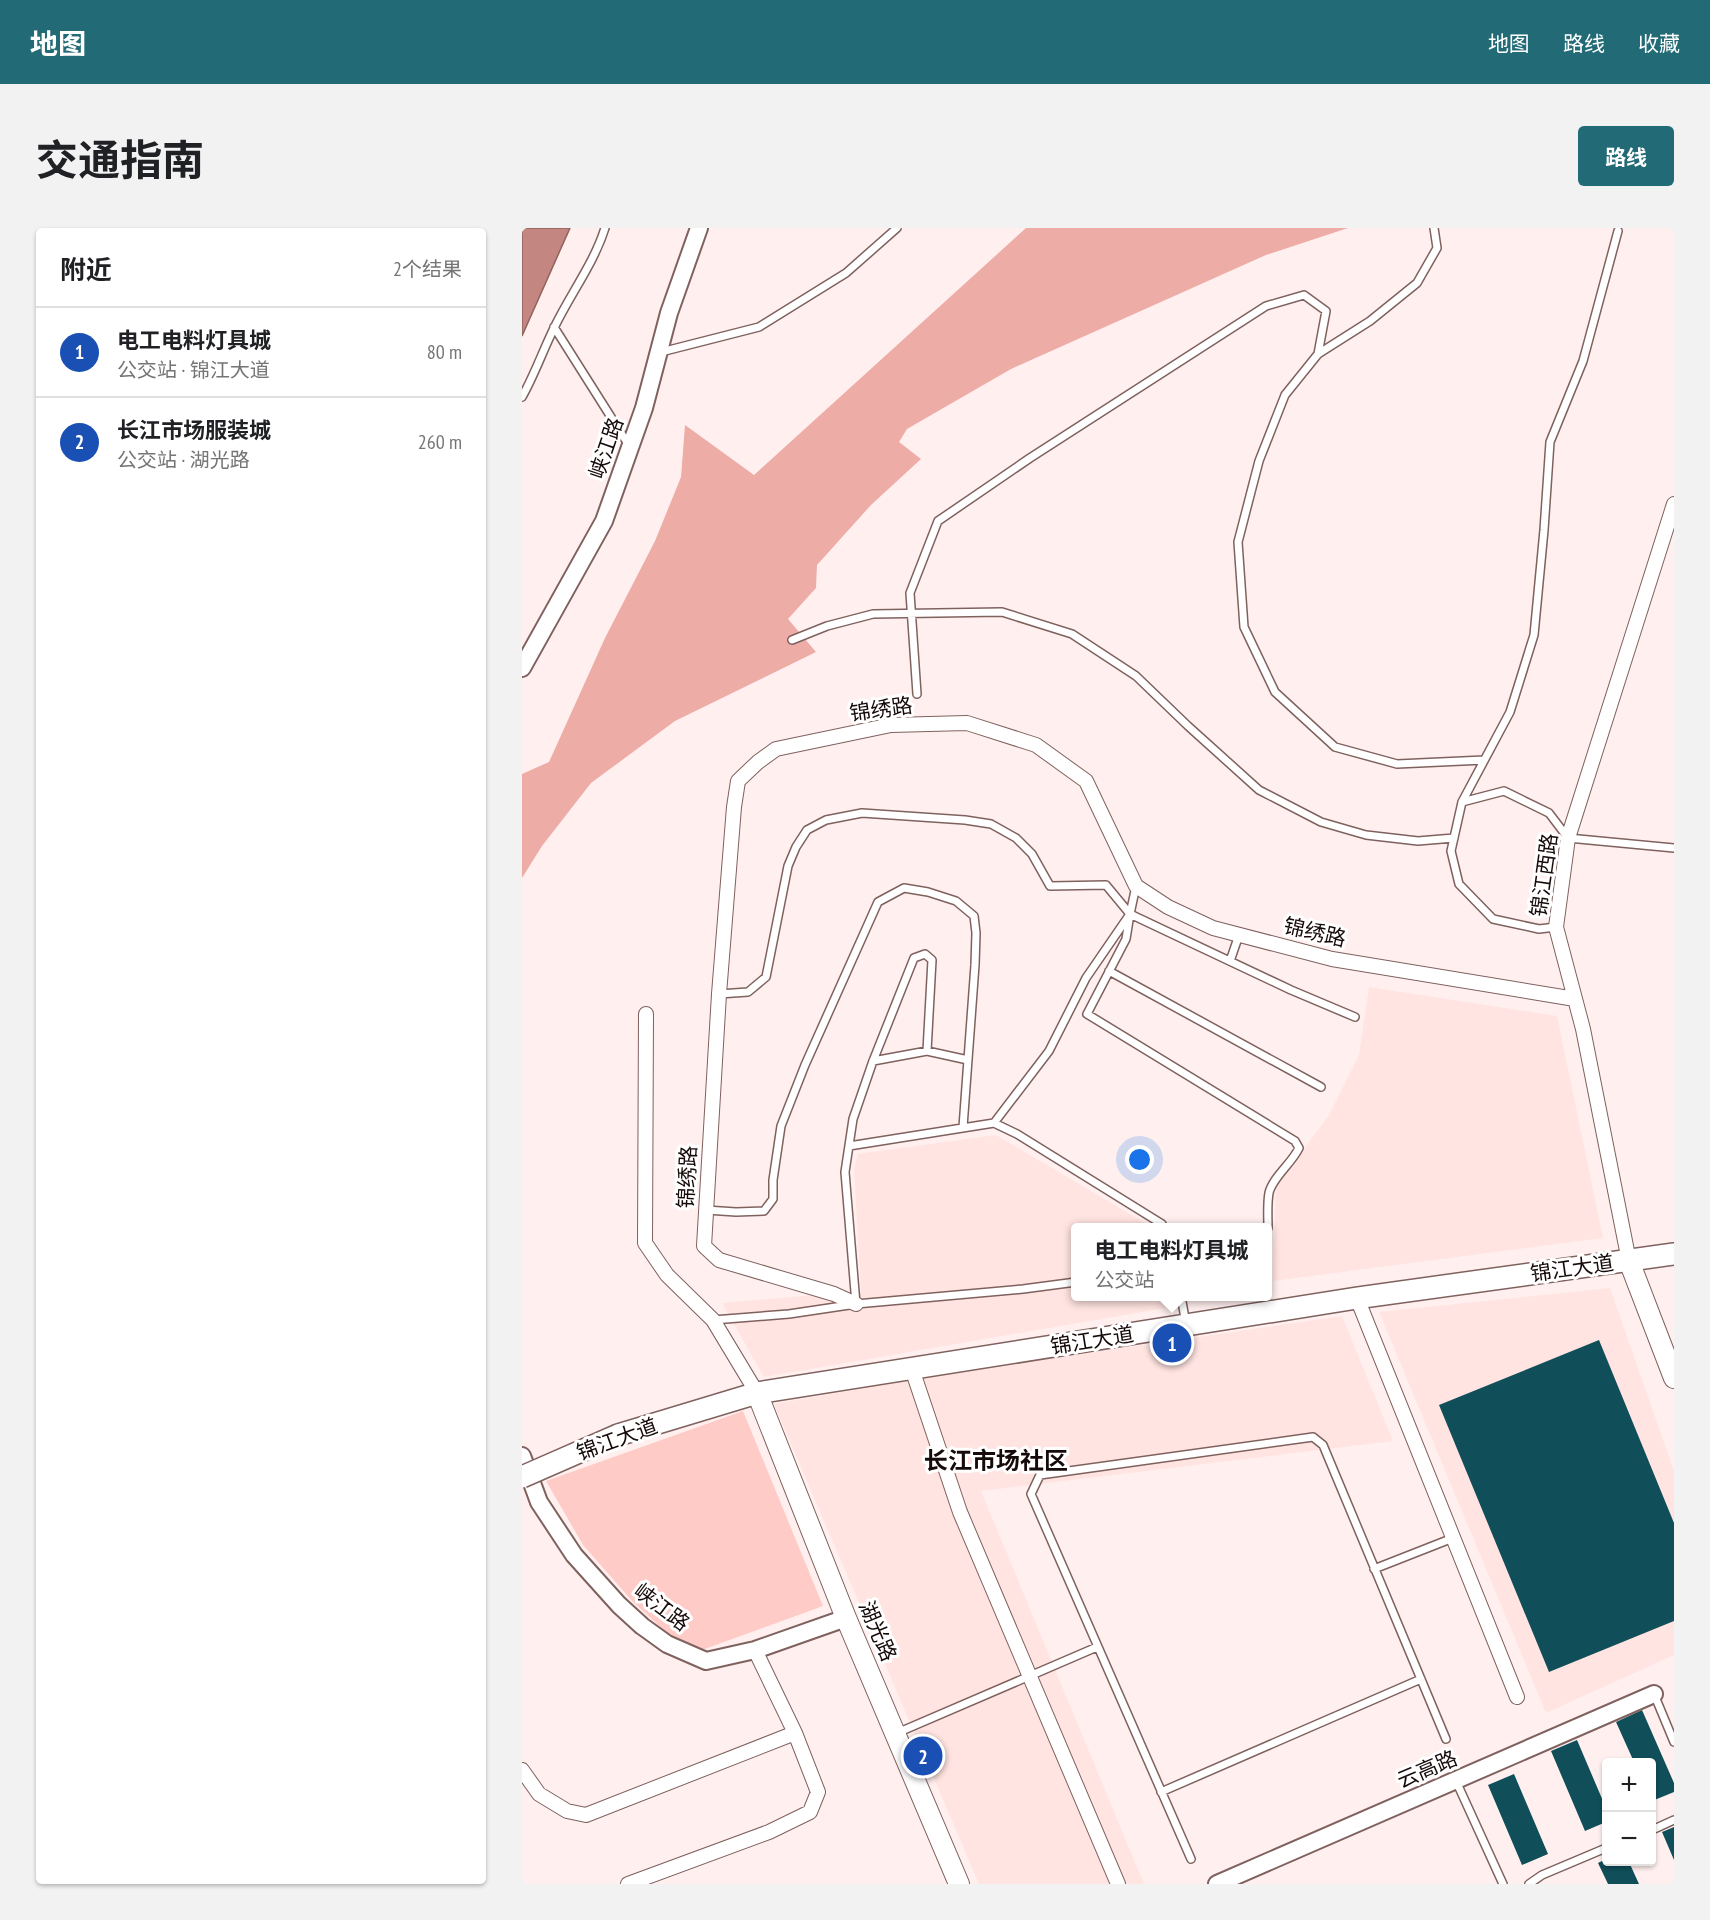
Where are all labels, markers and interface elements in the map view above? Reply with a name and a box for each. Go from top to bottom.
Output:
text: 地图 [30,25,86,62]
text: 地图 [1488,30,1530,57]
text: 路线 [1563,30,1605,57]
text: 收藏 [1638,30,1680,57]
button: 路线 [1578,126,1674,186]
text: 交通指南 [36,132,204,187]
text: 附近 [60,253,112,286]
text: 2个结果 [393,256,462,282]
text: 电工电料灯具城 [117,326,271,354]
text: 1 [75,339,84,365]
text: 80 m [427,339,462,365]
text: 公交站 · 锦江大道 [117,357,270,383]
street label: 峡江路 [583,414,629,482]
text: 长江市场服装城 [117,416,271,444]
text: 2 [75,429,84,455]
text: 260 m [418,429,462,455]
text: 公交站 · 湖光路 [117,447,250,473]
street label: 锦绣路 [848,691,914,727]
street label: 锦江西路 [1525,832,1563,918]
street label: 锦绣路 [1281,912,1349,952]
street label: 锦绣路 [672,1145,702,1209]
your location [1125,1145,1154,1174]
popup [1071,1223,1272,1301]
text: 电工电料灯具城 [1094,1236,1249,1264]
street label: 锦江大道 [1529,1249,1615,1287]
text: 公交站 [1094,1267,1154,1293]
street label: 锦江大道 [1048,1320,1136,1360]
pin: 1 [1152,1320,1192,1366]
street label: 锦江大道 [573,1412,661,1466]
district label: 长江市场社区 [924,1445,1068,1476]
street label: 峡江路 [629,1577,695,1637]
street label: 湖光路 [853,1597,903,1665]
pin: 2 [904,1734,942,1778]
street label: 云高路 [1393,1744,1461,1794]
map controls [1602,1758,1656,1866]
button: + [1602,1758,1656,1812]
button: − [1602,1812,1656,1866]

